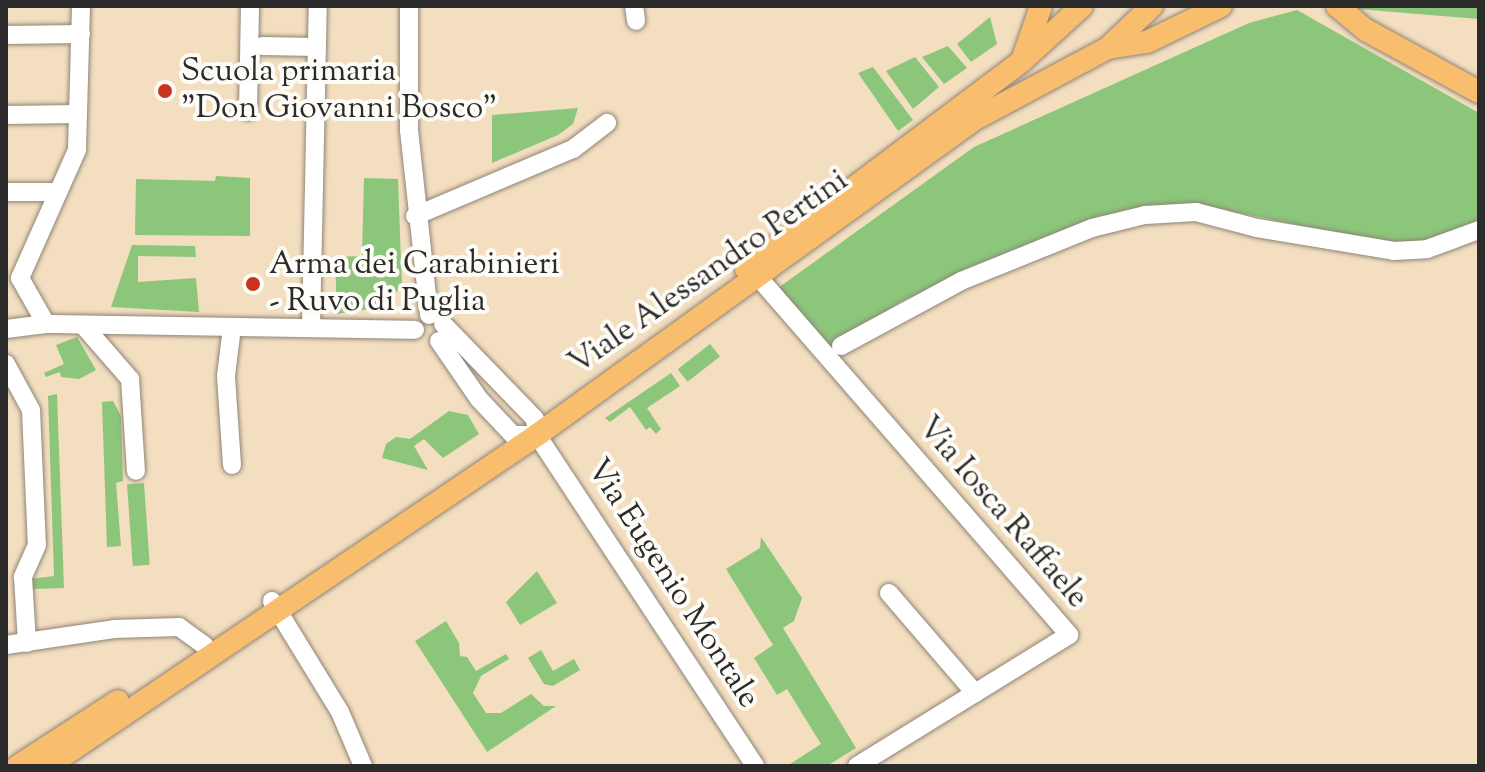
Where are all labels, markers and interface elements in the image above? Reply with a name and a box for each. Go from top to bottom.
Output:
place label: Scuola primaria "Don Giovanni Bosco" [181,54,497,129]
marker: Scuola primaria "Don Giovanni Bosco" [156,82,174,100]
street label: Viale Alessandro Pertini [562,162,856,384]
place label: Arma dei Carabinieri - Ruvo di Puglia [269,247,559,322]
marker: Arma dei Carabinieri - Ruvo di Puglia [244,275,262,293]
street label: Via Iosca Raffaele [908,409,1096,617]
street label: Via Eugenio Montale [577,452,767,716]

